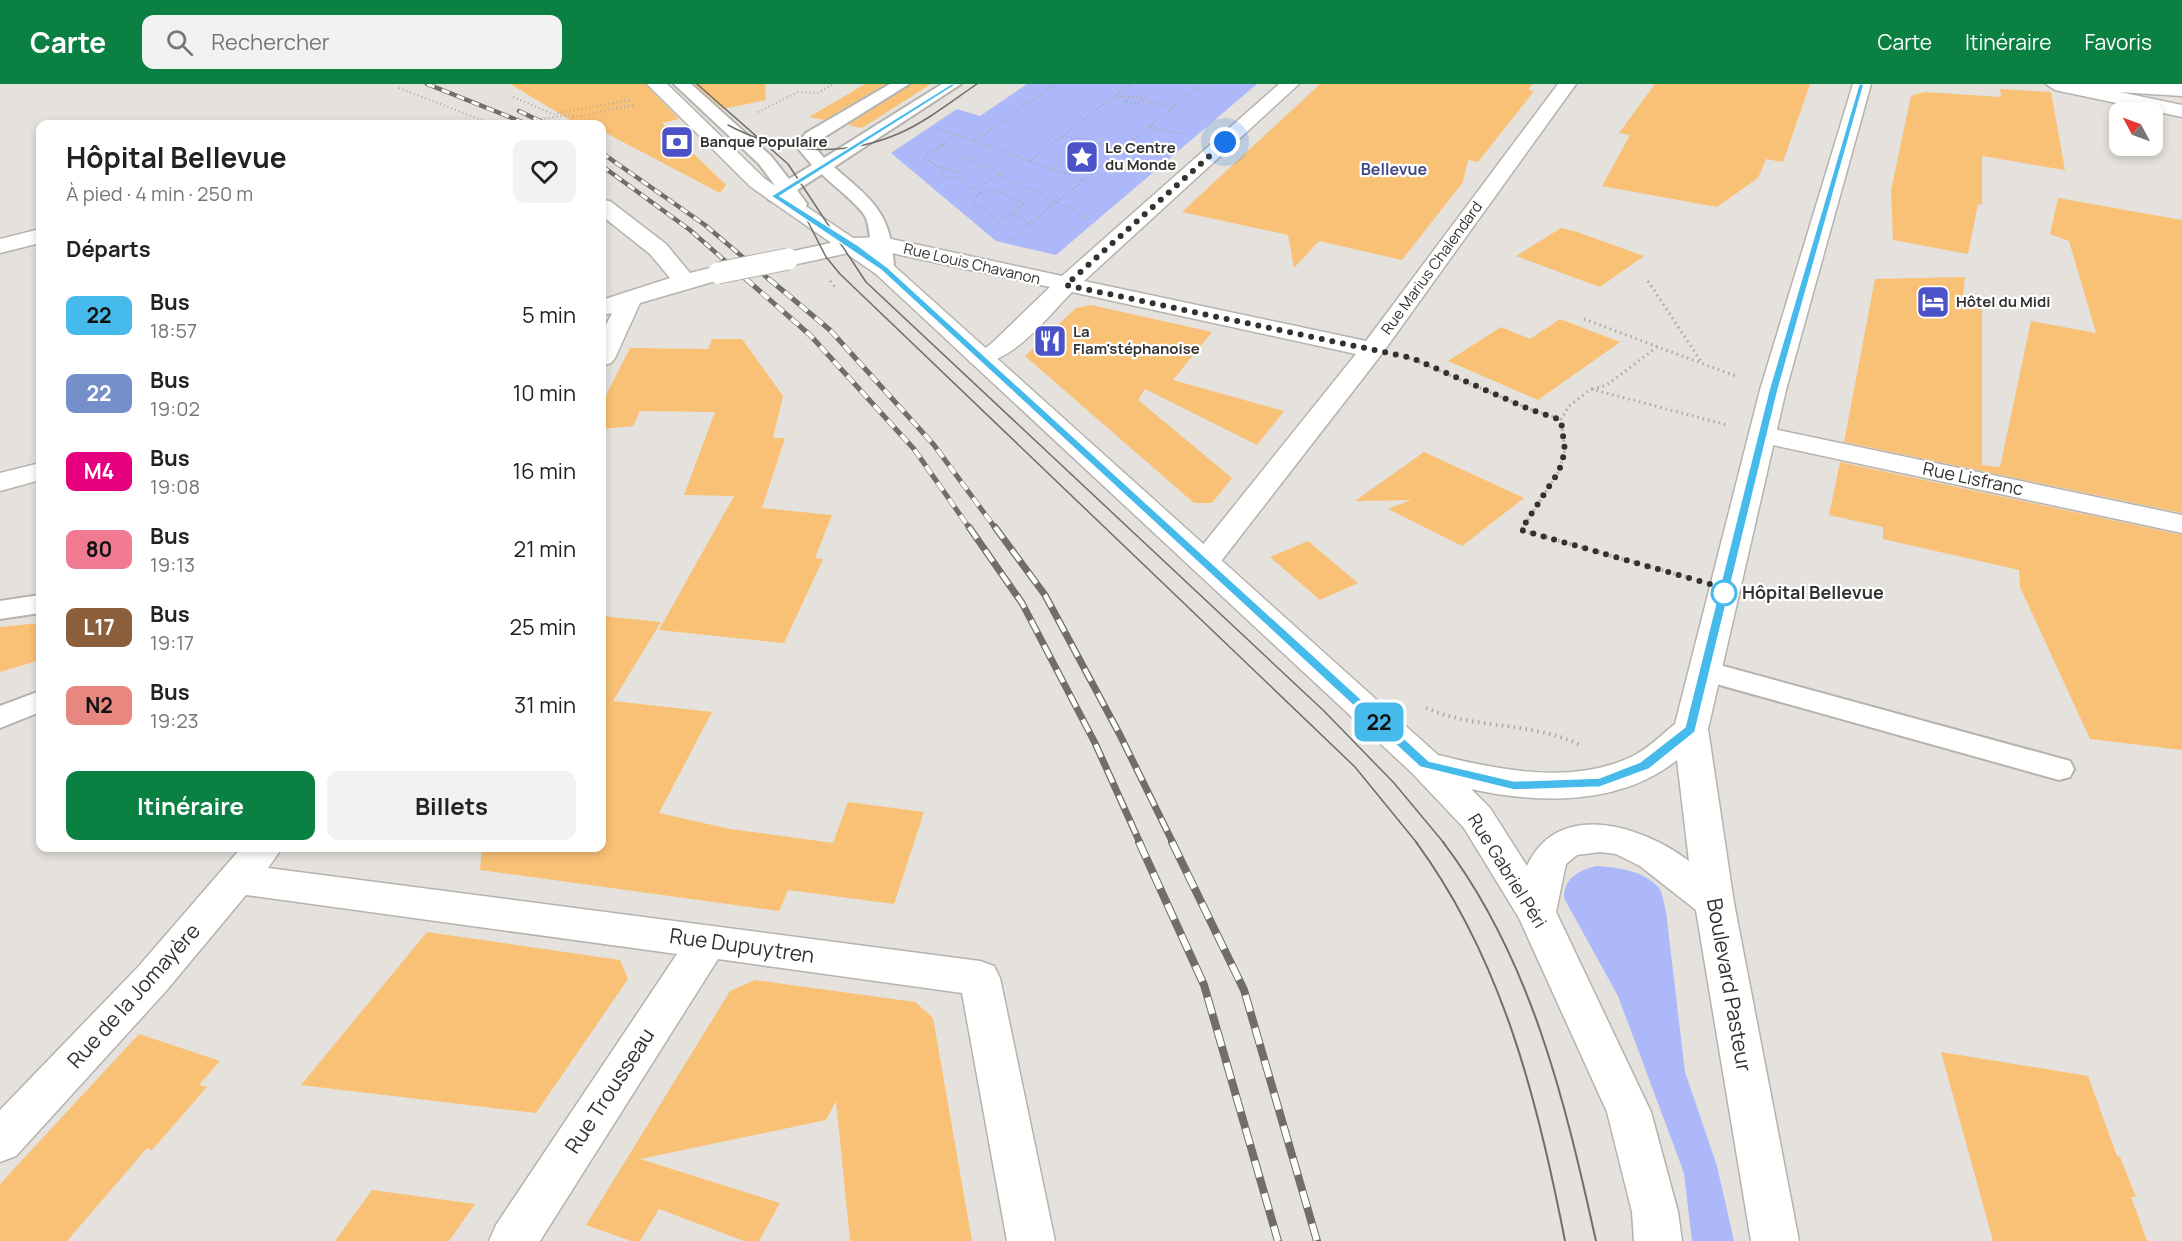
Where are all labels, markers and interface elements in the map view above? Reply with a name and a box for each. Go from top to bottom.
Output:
search box [142,15,562,69]
text: Carte [30,23,106,61]
icon: search [163,26,196,59]
text: Rechercher [211,27,330,57]
text: Carte [1878,28,1932,56]
text: Itinéraire [1965,28,2051,56]
text: Favoris [2084,28,2152,56]
north arrow [2109,102,2163,156]
map controls [2109,102,2163,156]
bank icon: Banque Populaire [659,124,695,160]
your location [1210,127,1240,157]
place label: Banque Populaire [700,131,827,152]
place label: Le Centre du Monde [1105,137,1176,175]
text: Hôpital Bellevue [66,138,287,176]
place icon: Le Centre du Monde [1064,139,1100,175]
button: heart [513,140,576,203]
district label: Bellevue [1361,158,1428,180]
text: À pied · 4 min · 250 m [66,180,253,207]
street label: Rue Marius Chalendard [1376,197,1487,339]
text: Départs [66,234,151,264]
street label: Rue Louis Chavanon [902,238,1043,289]
hotel icon: Hôtel du Midi [1915,284,1951,320]
text: Bus [150,287,190,317]
place label: Hôtel du Midi [1956,291,2051,312]
text: 5 min [522,300,576,330]
text: 22 [86,301,112,329]
text: 18:57 [150,317,197,344]
place label: La Flam'stéphanoise [1073,321,1200,359]
restaurant icon: La Flam'stéphanoise [1032,323,1068,359]
text: Bus [150,365,190,395]
text: 10 min [513,378,576,408]
text: 22 [86,379,112,407]
text: 19:02 [150,395,200,422]
text: Bus [150,443,190,473]
text: 16 min [513,456,576,486]
street label: Rue Lisfranc [1921,456,2026,500]
text: M4 [84,457,114,485]
text: 19:08 [150,473,200,500]
text: Bus [150,521,190,551]
text: 21 min [514,534,576,564]
text: 80 [86,535,112,563]
text: 19:13 [150,551,195,578]
marker: Hôpital Bellevue [1711,580,1737,606]
place label: Hôpital Bellevue [1742,580,1884,604]
text: Bus [150,599,190,629]
text: 25 min [509,612,576,642]
text: L17 [83,613,115,641]
text: 19:17 [150,629,194,656]
text: Bus [150,677,190,707]
text: 31 min [514,690,576,720]
text: N2 [85,691,113,719]
line badge: 22 [1352,702,1406,742]
text: 19:23 [150,707,199,734]
text: 22 [1366,708,1392,736]
button: Itinéraire [66,771,315,840]
button: Billets [327,771,576,840]
street label: Rue Gabriel Péri [1463,809,1553,932]
street label: Boulevard Pasteur [1701,896,1759,1074]
street label: Rue de la Jomayère [61,917,206,1074]
street label: Rue Dupuytren [668,921,816,969]
street label: Rue Trousseau [558,1022,660,1159]

